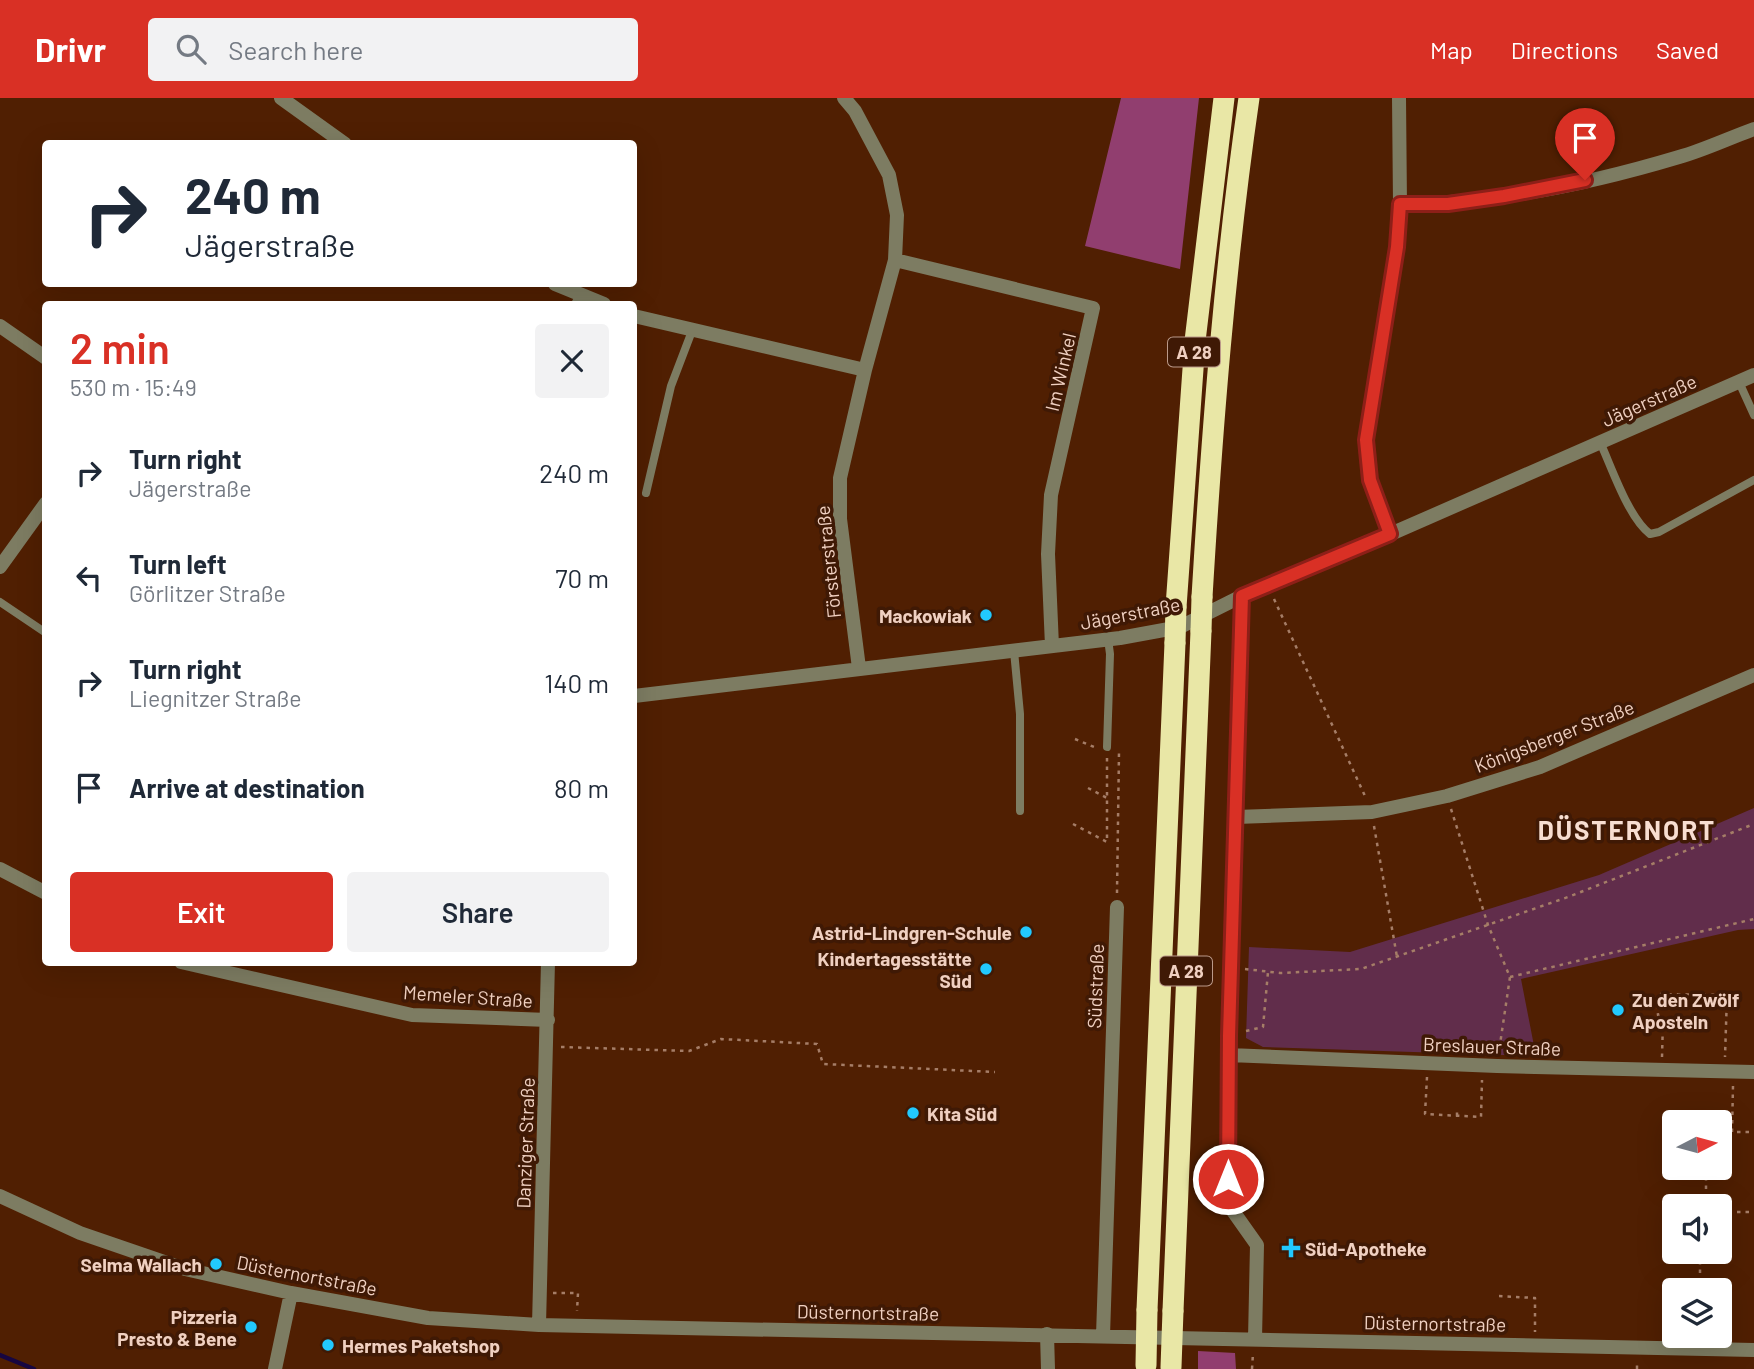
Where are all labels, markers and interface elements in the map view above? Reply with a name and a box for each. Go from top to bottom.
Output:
search box [148,18,638,81]
text: Drivr [35,29,106,69]
icon: search [172,30,210,68]
text: Search here [228,34,363,65]
text: Map [1430,35,1473,64]
text: Directions [1511,35,1618,64]
text: Saved [1656,35,1719,64]
pin [1555,108,1615,180]
icon: arrive [1566,119,1604,157]
text: 240 m [185,165,321,224]
icon: right [70,168,161,259]
text: Jägerstraße [185,225,355,263]
text: 2 min [70,322,170,372]
button: close [535,324,609,398]
street label: Im Winkel [1040,331,1080,413]
road number: A 28 [1168,338,1220,366]
street label: Jägerstraße [1598,369,1700,431]
text: 530 m · 15:49 [70,373,197,401]
text: Turn right [129,443,242,474]
icon: right [70,454,108,492]
text: 240 m [539,457,609,488]
text: Jägerstraße [129,474,251,502]
street label: Försterstraße [811,505,845,619]
text: Turn left [129,548,227,579]
icon: left [70,559,108,597]
text: 70 m [555,562,609,593]
text: Görlitzer Straße [129,579,286,607]
street label: Jägerstraße [1078,592,1182,634]
place label: Mackowiak [879,604,972,627]
marker: Mackowiak [978,607,994,623]
text: Turn right [129,653,242,684]
icon: right [70,664,108,702]
text: 140 m [544,667,609,698]
text: Liegnitzer Straße [129,684,302,712]
street label: Königsberger Straße [1471,695,1637,777]
icon: arrive [70,769,108,807]
text: Arrive at destination [129,772,365,803]
text: 80 m [554,772,609,803]
district label: DÜSTERNORT [1538,814,1716,845]
button: Exit [70,872,333,952]
button: Share [347,872,609,952]
place label: Astrid-Lindgren-Schule [812,921,1012,944]
marker: Astrid-Lindgren-Schule [1018,924,1034,940]
street label: Südstraße [1082,943,1108,1029]
place label: Kindertagesstätte Süd [817,947,972,992]
road number: A 28 [1160,956,1212,986]
marker: Kindertagesstätte Süd [978,961,994,977]
street label: Memeler Straße [402,980,534,1012]
place label: Zu den Zwölf Aposteln [1632,988,1739,1033]
marker: Zu den Zwölf Aposteln [1610,1002,1626,1018]
street label: Breslauer Straße [1423,1032,1561,1060]
street label: Danziger Straße [511,1077,539,1209]
place label: Kita Süd [927,1102,997,1125]
marker: Kita Süd [905,1105,921,1121]
north arrow [1662,1110,1732,1180]
map controls [1662,1110,1732,1348]
position arrow [1191,1142,1265,1216]
button: sound [1662,1194,1732,1264]
place label: Süd-Apotheke [1305,1237,1427,1260]
marker: Süd-Apotheke [1283,1240,1299,1256]
street label: Düsternortstraße [235,1250,379,1300]
place label: Selma Wallach [81,1253,202,1276]
marker: Selma Wallach [208,1256,224,1272]
button: layers [1662,1278,1732,1348]
street label: Düsternortstraße [797,1299,939,1325]
place label: Pizzeria Presto & Bene [117,1305,237,1350]
street label: Düsternortstraße [1364,1310,1506,1336]
marker: Pizzeria Presto & Bene [243,1319,259,1335]
place label: Hermes Paketshop [342,1334,500,1357]
marker: Hermes Paketshop [320,1337,336,1353]

